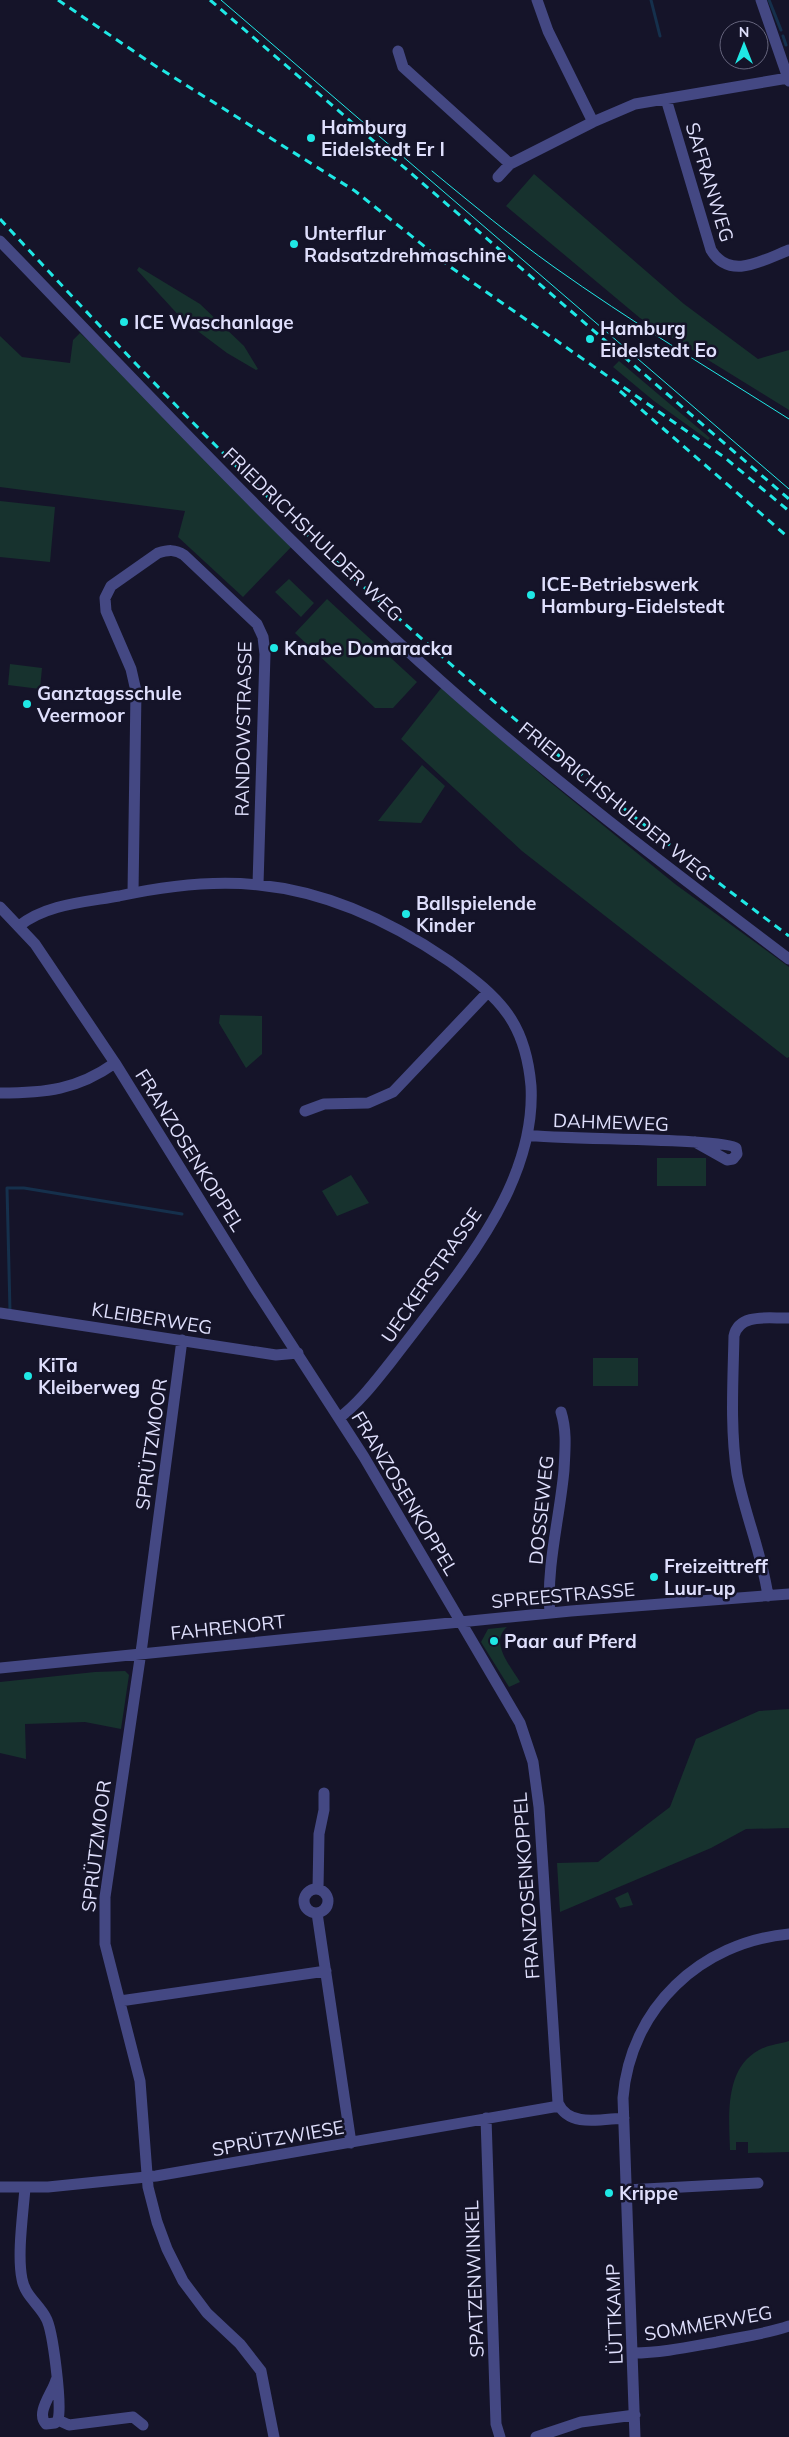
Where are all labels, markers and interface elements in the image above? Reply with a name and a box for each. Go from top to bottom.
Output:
north arrow [719,20,769,70]
text: N [739,23,749,41]
place label: Hamburg Eidelstedt Er I [321,115,445,161]
street label: SAFRANWEG [680,119,740,245]
marker: Hamburg Eidelstedt Er I [305,132,317,144]
place label: Unterflur Radsatzdrehmaschine [304,221,506,267]
marker: Unterflur Radsatzdrehmaschine [288,238,300,250]
place label: ICE Waschanlage [134,310,294,334]
marker: ICE Waschanlage [118,316,130,328]
place label: Hamburg Eidelstedt Eo [600,316,717,362]
marker: Hamburg Eidelstedt Eo [584,333,596,345]
street label: FRIEDRICHSHULDER WEG [218,442,408,626]
place label: ICE-Betriebswerk Hamburg-Eidelstedt [541,572,724,618]
marker: ICE-Betriebswerk Hamburg-Eidelstedt [525,589,537,601]
place label: Knabe Domaracka [284,636,453,660]
street label: RANDOWSTRASSE [229,641,257,817]
marker: Knabe Domaracka [268,642,280,654]
place label: Ganztagsschule Veermoor [36,681,182,727]
marker: Ganztagsschule Veermoor [21,698,33,710]
street label: FRIEDRICHSHULDER WEG [514,716,716,886]
place label: Ballspielende Kinder [416,891,537,937]
marker: Ballspielende Kinder [400,908,412,920]
street label: FRANZOSENKOPPEL [130,1064,250,1236]
street label: DAHMEWEG [553,1108,669,1136]
street label: UECKERSTRASSE [376,1203,486,1347]
street label: KLEIBERWEG [90,1297,214,1339]
place label: KiTa Kleiberweg [38,1353,140,1399]
marker: KiTa Kleiberweg [22,1370,34,1382]
street label: SPRÜTZMOOR [130,1377,172,1511]
street label: FRANZOSENKOPPEL [347,1407,464,1580]
street label: DOSSEWEG [523,1454,559,1566]
place label: Freizeittreff Luur-up [664,1554,769,1600]
marker: Freizeittreff Luur-up [648,1571,660,1583]
street label: SPREESTRASSE [490,1577,636,1613]
street label: FAHRENORT [169,1609,287,1645]
place label: Paar auf Pferd [504,1629,637,1653]
marker: Paar auf Pferd [488,1635,500,1647]
street label: SPRÜTZMOOR [76,1779,116,1913]
street label: FRANZOSENKOPPEL [507,1791,544,1980]
street label: SPRÜTZWIESE [210,2115,346,2161]
place label: Krippe [619,2181,678,2205]
marker: Krippe [603,2187,615,2199]
street label: SPATZENWINKEL [459,2199,489,2358]
street label: LÜTTKAMP [600,2263,628,2365]
street label: SOMMERWEG [642,2300,774,2346]

